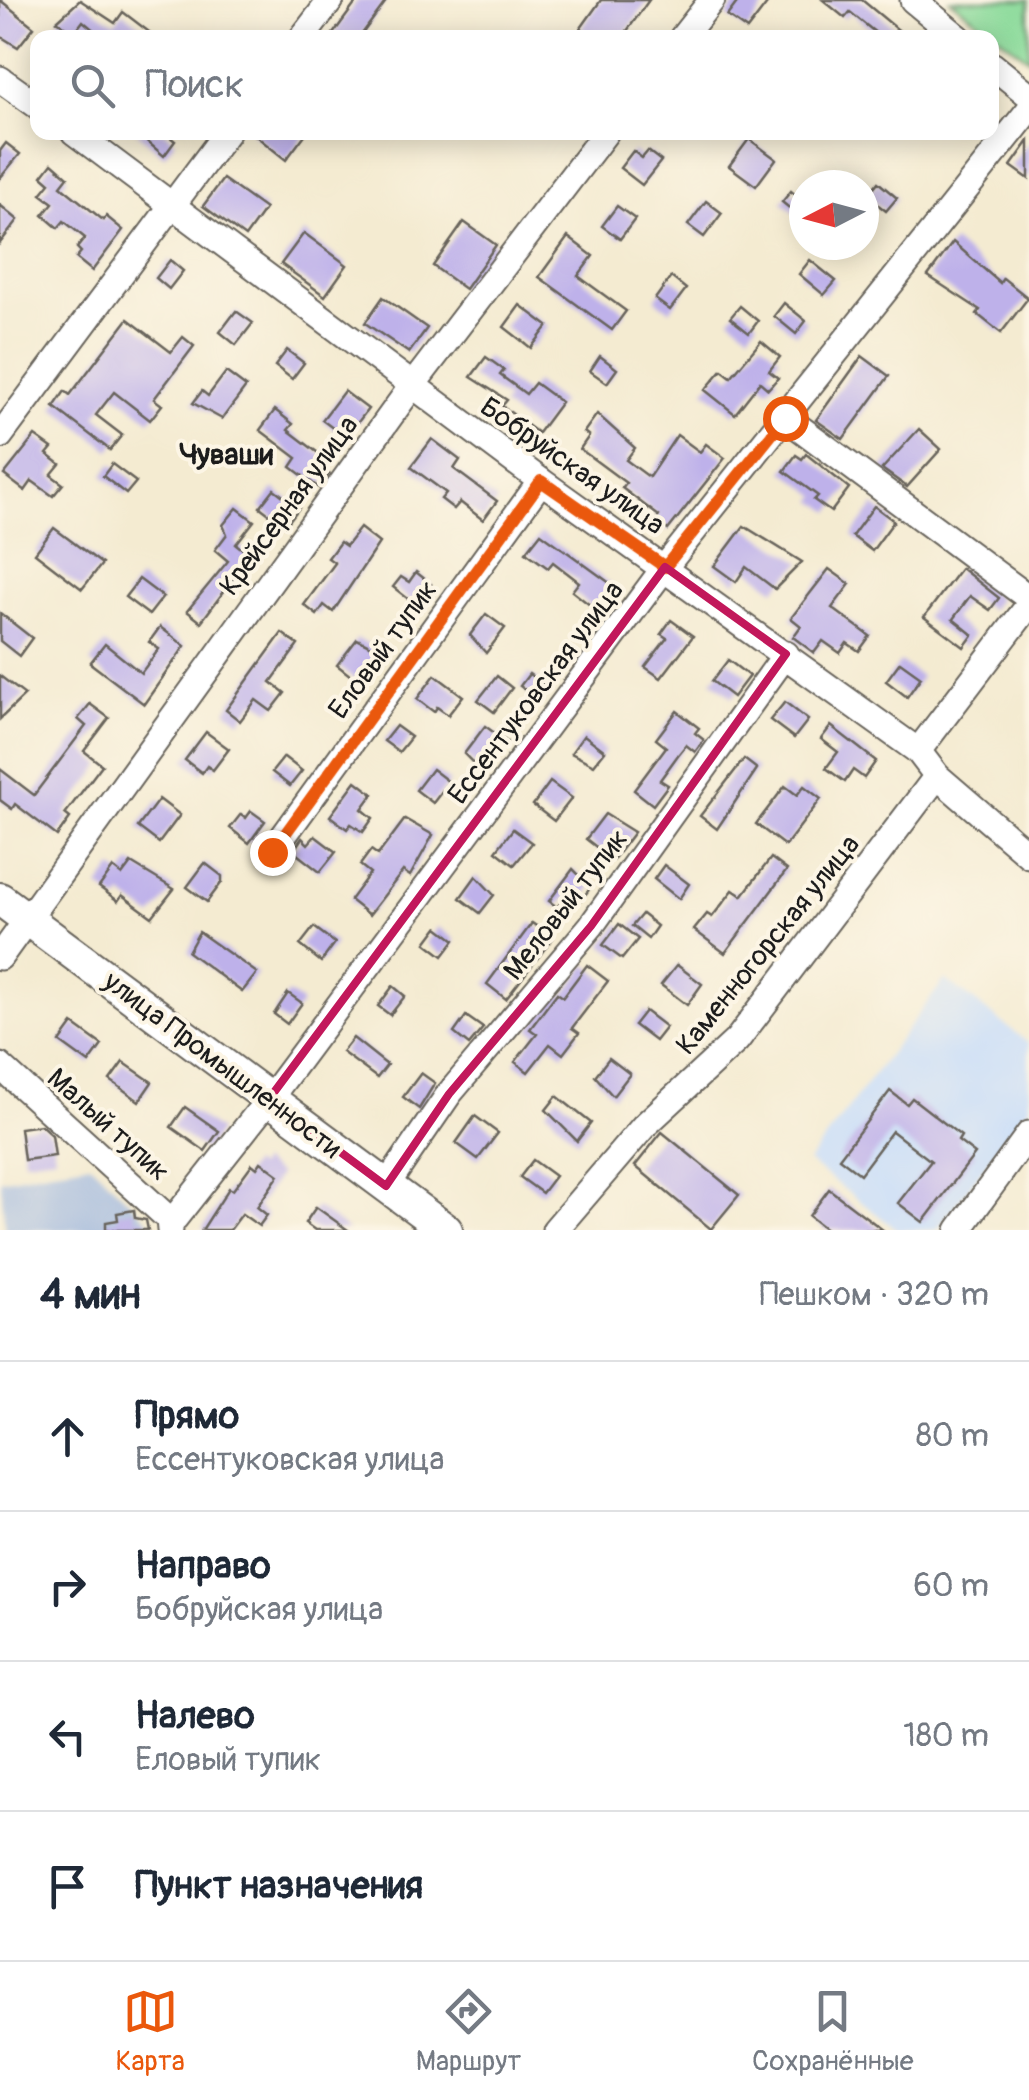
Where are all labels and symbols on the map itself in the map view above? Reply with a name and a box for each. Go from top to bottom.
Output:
north arrow [789,170,879,260]
street label: Бобруйская улица [473,390,671,543]
route start [763,396,809,442]
street label: Крейсерная улица [212,409,366,603]
district label: Чуваши [179,436,274,473]
street label: Еловый тупик [321,574,445,726]
street label: Ессентуковская улица [441,574,632,812]
street label: Меловый тупик [496,822,636,987]
street label: Каменногорская улица [669,828,868,1062]
route end [250,830,296,876]
street label: улица Промышленности [95,964,348,1166]
street label: Малый тупик [40,1061,176,1189]

